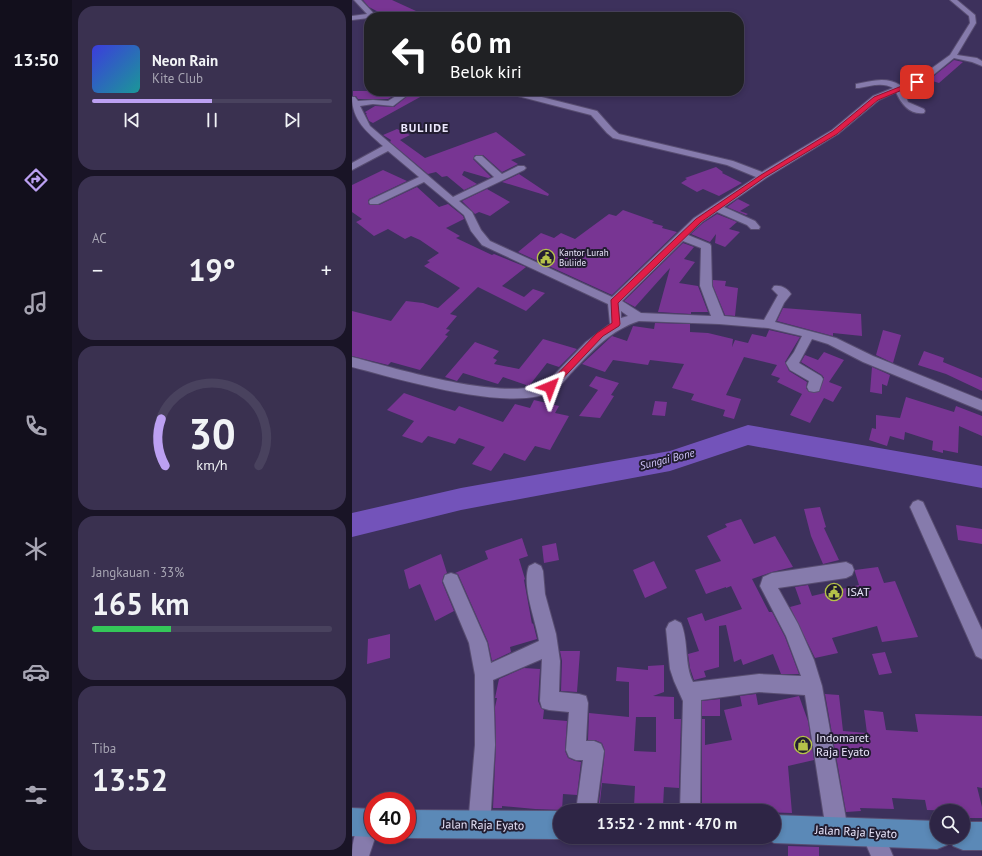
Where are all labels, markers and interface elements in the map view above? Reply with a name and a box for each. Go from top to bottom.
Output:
text: 60 m [450,24,511,61]
icon: left [384,28,436,80]
text: 13:50 [13,48,59,71]
text: Neon Rain [152,51,218,70]
text: Belok kiri [450,60,522,83]
pin [900,65,934,99]
text: Kite Club [152,70,203,87]
icon: arrive [906,71,928,93]
icon: previous [121,109,143,131]
icon: pause [201,109,223,131]
icon: next [281,109,303,131]
district label: BULIIDE [401,120,449,135]
icon: directions [22,166,50,194]
text: AC [92,230,107,247]
place label: Kantor Lurah Buliide [559,247,609,268]
public building icon: Kantor Lurah Buliide [536,248,556,268]
text: 19° [188,250,236,289]
text: − [92,256,103,284]
text: + [321,256,332,284]
icon: music [22,289,50,317]
position arrow [529,366,571,408]
text: 30 [188,407,236,460]
icon: phone [22,412,50,440]
water label: Sungai Bone [638,445,696,473]
text: km/h [196,455,228,474]
icon: climate [22,535,50,563]
text: Jangkauan · 33% [92,564,184,581]
public building icon: ISAT [824,582,844,602]
text: 165 km [92,584,190,623]
place label: ISAT [847,584,870,599]
icon: car [22,658,50,686]
place label: Indomaret Raja Eyato [816,730,870,759]
shop icon: Indomaret Raja Eyato [793,735,813,755]
text: Tiba [92,740,116,757]
text: 13:52 [92,760,168,799]
icon: filters [22,781,50,809]
speed limit sign: 40 [364,792,416,844]
map controls [930,804,970,844]
button: search [930,804,970,844]
text: 13:52 · 2 mnt · 470 m [597,814,737,833]
street label: Jalan Raja Eyato [441,816,524,833]
street label: Jalan Raja Eyato [814,822,898,841]

